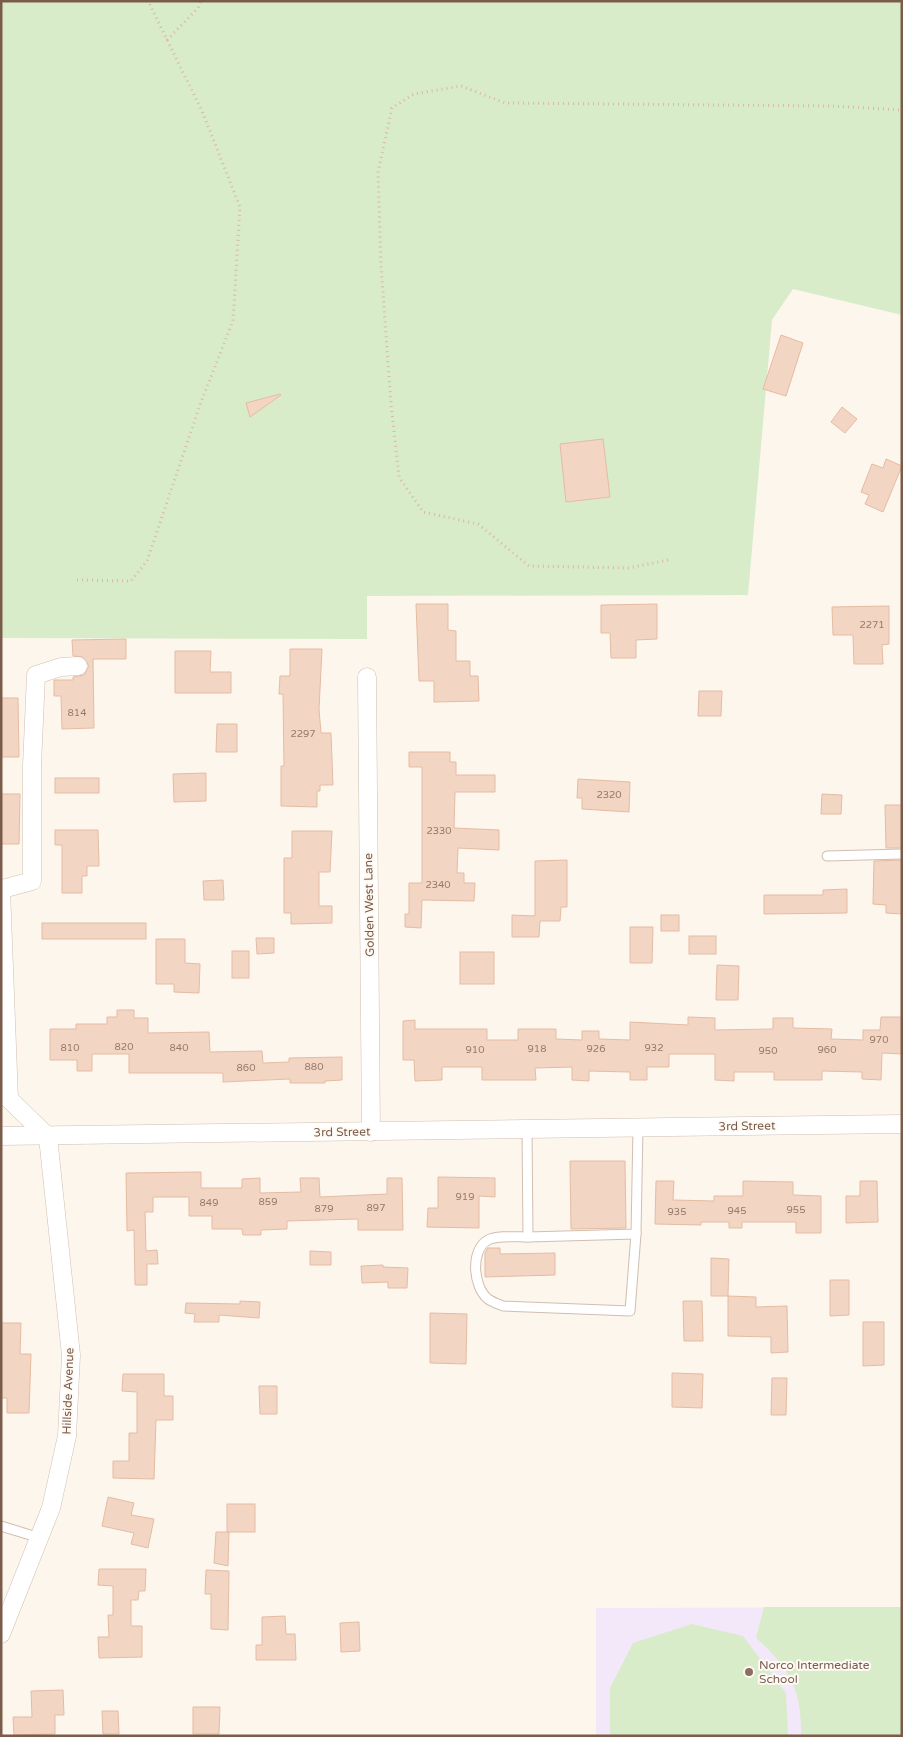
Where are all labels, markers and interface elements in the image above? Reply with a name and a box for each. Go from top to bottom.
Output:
house number: 2271 [859,619,885,631]
house number: 814 [68,707,86,719]
house number: 2297 [290,728,316,740]
house number: 2320 [596,789,622,801]
house number: 2330 [426,825,452,837]
street label: Golden West Lane [361,853,377,957]
house number: 2340 [425,879,451,891]
house number: 970 [870,1034,888,1046]
house number: 820 [115,1041,133,1053]
house number: 810 [61,1042,79,1054]
house number: 840 [170,1042,188,1054]
house number: 932 [645,1042,663,1054]
house number: 918 [528,1043,546,1055]
house number: 926 [587,1043,605,1055]
house number: 910 [466,1044,484,1056]
house number: 960 [818,1044,836,1056]
house number: 950 [759,1045,777,1057]
house number: 880 [305,1061,323,1073]
house number: 860 [237,1062,255,1074]
street label: 3rd Street [718,1118,776,1133]
street label: 3rd Street [313,1124,371,1139]
house number: 919 [456,1191,474,1203]
house number: 859 [259,1196,277,1208]
house number: 849 [200,1197,218,1209]
house number: 897 [367,1202,385,1214]
house number: 879 [315,1203,333,1215]
house number: 955 [787,1204,805,1216]
house number: 945 [728,1205,746,1217]
house number: 935 [668,1206,686,1218]
street label: Hillside Avenue [59,1347,77,1435]
place label: Norco Intermediate School [759,1658,870,1686]
marker: Norco Intermediate School [743,1666,755,1678]

